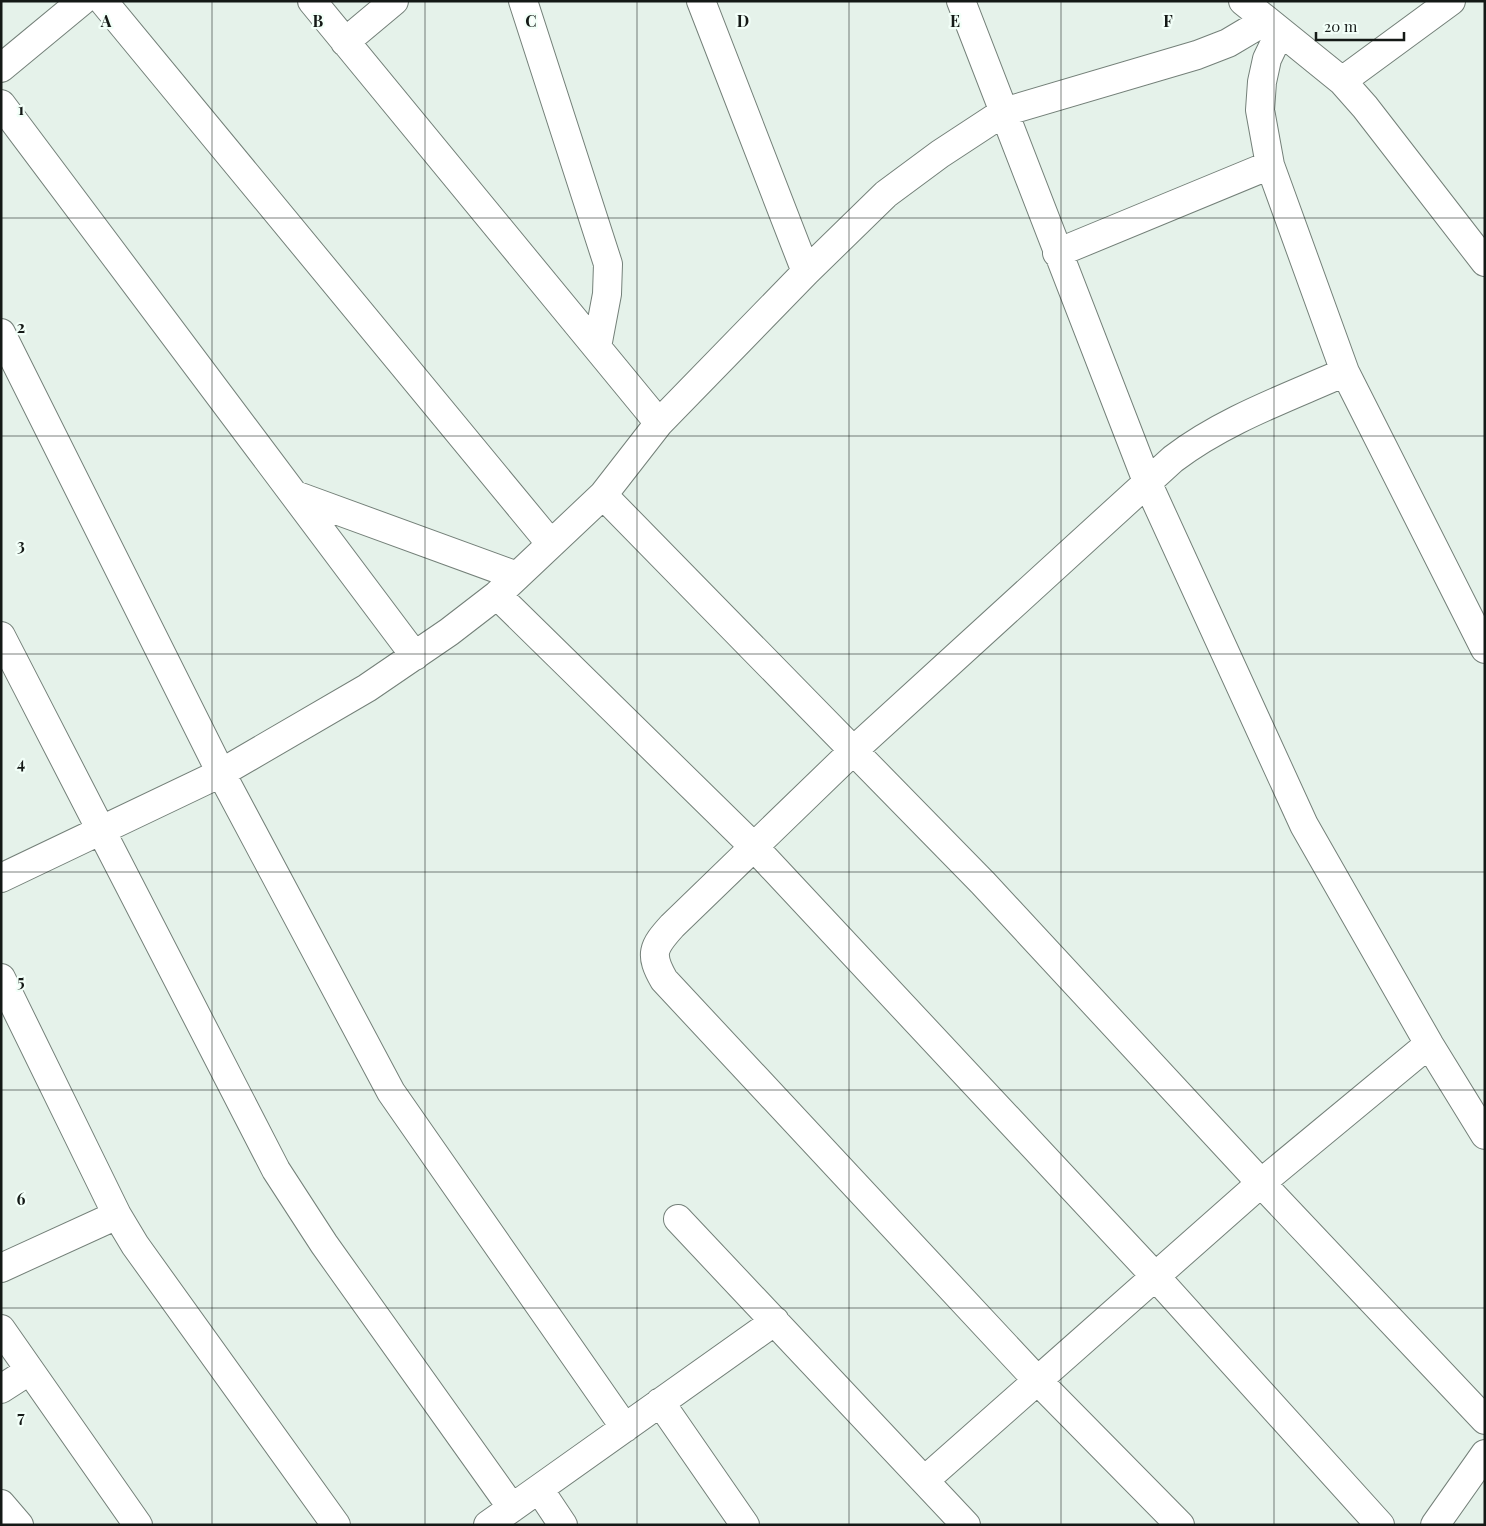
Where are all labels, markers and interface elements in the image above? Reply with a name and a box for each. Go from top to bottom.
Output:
text: A [100,10,112,31]
text: B [313,10,324,31]
text: C [525,10,537,31]
text: D [737,10,749,31]
text: E [950,10,960,31]
text: F [1163,10,1173,31]
scale bar [1316,10,1404,42]
text: 20 m [1324,16,1358,36]
text: 1 [18,98,24,119]
text: 2 [17,316,25,337]
text: 3 [17,534,25,555]
text: 4 [17,752,25,773]
text: 5 [17,970,25,991]
text: 6 [17,1188,26,1209]
text: 7 [17,1406,25,1427]

